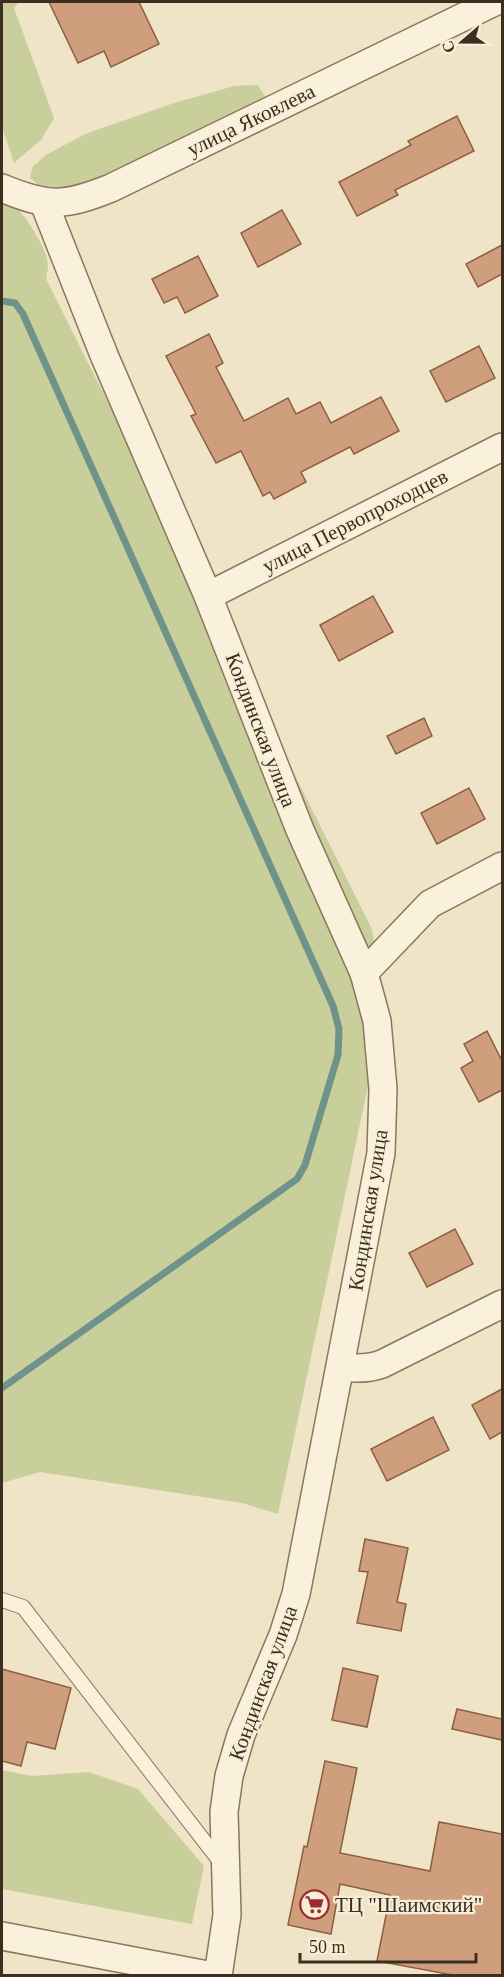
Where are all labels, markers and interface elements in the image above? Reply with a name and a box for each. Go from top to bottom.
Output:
north arrow [432,12,492,72]
text: С [438,39,458,55]
street label: улица Яковлева [183,78,319,161]
street label: улица Первопроходцев [258,464,452,578]
street label: Кондинская улица [221,650,302,811]
street label: Кондинская улица [343,1127,393,1292]
street label: Кондинская улица [224,1602,302,1764]
supermarket icon: ТЦ "Шаимский" [298,1889,330,1921]
place label: ТЦ "Шаимский" [335,1893,482,1917]
scale bar [300,1926,476,1964]
text: 50 m [309,1937,346,1957]

